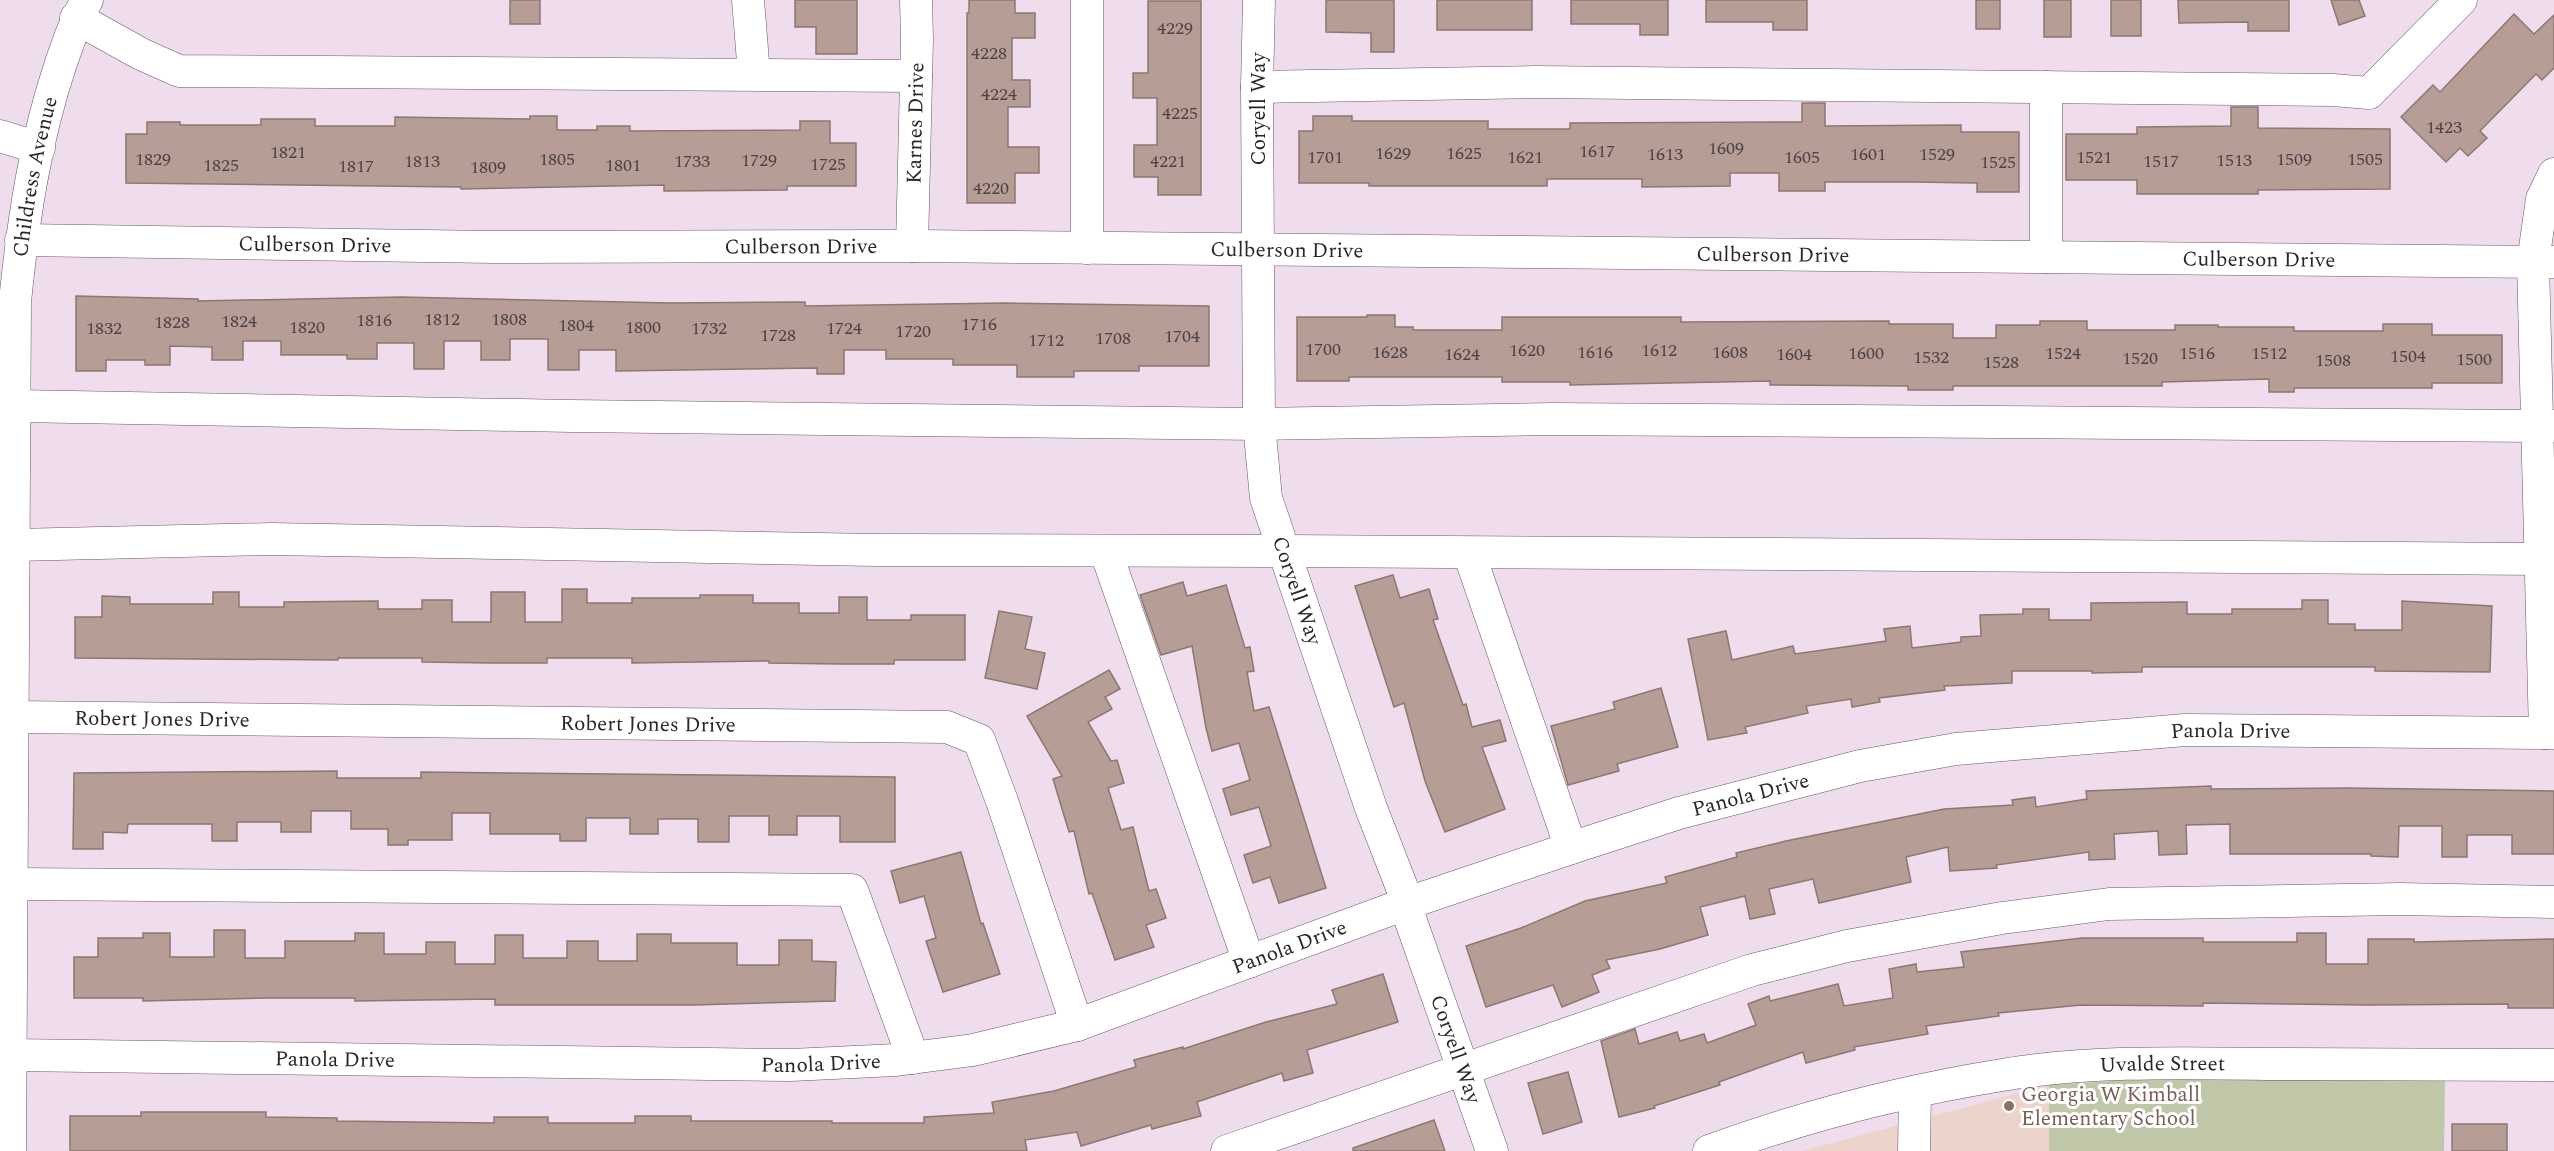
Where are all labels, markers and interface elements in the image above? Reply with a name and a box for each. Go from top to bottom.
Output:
house number: 4229 [1157,15,1193,42]
house number: 4228 [971,40,1007,67]
street label: Coryell Way [1243,51,1275,166]
street label: Karnes Drive [899,62,933,184]
house number: 4224 [981,81,1017,108]
street label: Childress Avenue [5,93,67,259]
house number: 4225 [1162,100,1198,127]
house number: 1423 [2426,114,2462,141]
house number: 1609 [1708,135,1744,162]
house number: 1617 [1579,138,1615,165]
house number: 1821 [270,139,306,166]
house number: 1629 [1375,140,1411,167]
house number: 1625 [1446,140,1482,167]
house number: 1613 [1647,141,1683,168]
house number: 1601 [1850,141,1886,168]
house number: 1529 [1919,141,1955,168]
house number: 1701 [1307,144,1343,171]
house number: 1621 [1507,144,1543,171]
house number: 1605 [1784,144,1820,171]
house number: 1521 [2076,144,2112,171]
house number: 1829 [135,146,171,173]
house number: 1805 [539,146,575,173]
house number: 1509 [2276,146,2312,173]
house number: 1505 [2347,146,2383,173]
house number: 1729 [741,147,777,174]
house number: 1513 [2216,147,2252,174]
house number: 1813 [404,148,440,175]
house number: 1733 [674,148,710,175]
house number: 4221 [1150,148,1186,175]
house number: 1517 [2143,148,2179,175]
house number: 1525 [1980,149,2016,176]
house number: 1725 [810,151,846,178]
house number: 1825 [203,152,239,179]
house number: 1801 [605,152,641,179]
house number: 1817 [338,153,374,180]
house number: 1809 [470,154,506,181]
house number: 4220 [973,175,1009,202]
street label: Culberson Drive [238,228,392,262]
street label: Culberson Drive [724,231,877,263]
street label: Culberson Drive [1210,234,1364,267]
street label: Culberson Drive [1696,239,1850,272]
street label: Culberson Drive [2182,243,2336,277]
house number: 1812 [424,306,460,333]
house number: 1808 [491,306,527,333]
house number: 1816 [356,307,392,334]
house number: 1824 [221,308,257,335]
house number: 1828 [154,309,190,336]
house number: 1716 [961,311,997,338]
house number: 1804 [558,312,594,339]
house number: 1820 [289,314,325,341]
house number: 1800 [625,314,661,341]
house number: 1832 [86,315,122,342]
house number: 1732 [691,315,727,342]
house number: 1724 [826,315,862,342]
house number: 1720 [895,318,931,345]
house number: 1728 [760,322,796,349]
house number: 1704 [1164,323,1200,350]
house number: 1708 [1095,325,1131,352]
house number: 1712 [1028,327,1064,354]
house number: 1700 [1305,336,1341,363]
house number: 1620 [1509,337,1545,364]
house number: 1612 [1641,337,1677,364]
house number: 1628 [1372,339,1408,366]
house number: 1616 [1577,339,1613,366]
house number: 1608 [1712,339,1748,366]
house number: 1600 [1848,340,1884,367]
house number: 1524 [2045,340,2081,367]
house number: 1516 [2179,340,2215,367]
house number: 1512 [2251,340,2287,367]
house number: 1624 [1444,341,1480,368]
house number: 1604 [1776,341,1812,368]
house number: 1504 [2390,343,2426,370]
house number: 1532 [1913,344,1949,371]
house number: 1520 [2122,345,2158,372]
house number: 1500 [2456,346,2492,373]
house number: 1508 [2315,347,2351,374]
house number: 1528 [1983,349,2019,376]
street label: Coryell Way [1263,532,1330,650]
street label: Robert Jones Drive [74,703,250,737]
street label: Robert Jones Drive [560,708,736,742]
street label: Panola Drive [2169,715,2291,748]
street label: Panola Drive [1689,765,1813,826]
street label: Panola Drive [1228,912,1351,983]
street label: Coryell Way [1421,991,1489,1109]
street label: Panola Drive [275,1043,395,1077]
street label: Panola Drive [761,1046,882,1082]
street label: Uvalde Street [2099,1048,2225,1082]
place label: Georgia W Kimball Elementary School [2021,1079,2200,1135]
marker: Georgia W Kimball Elementary School [2002,1099,2016,1113]

